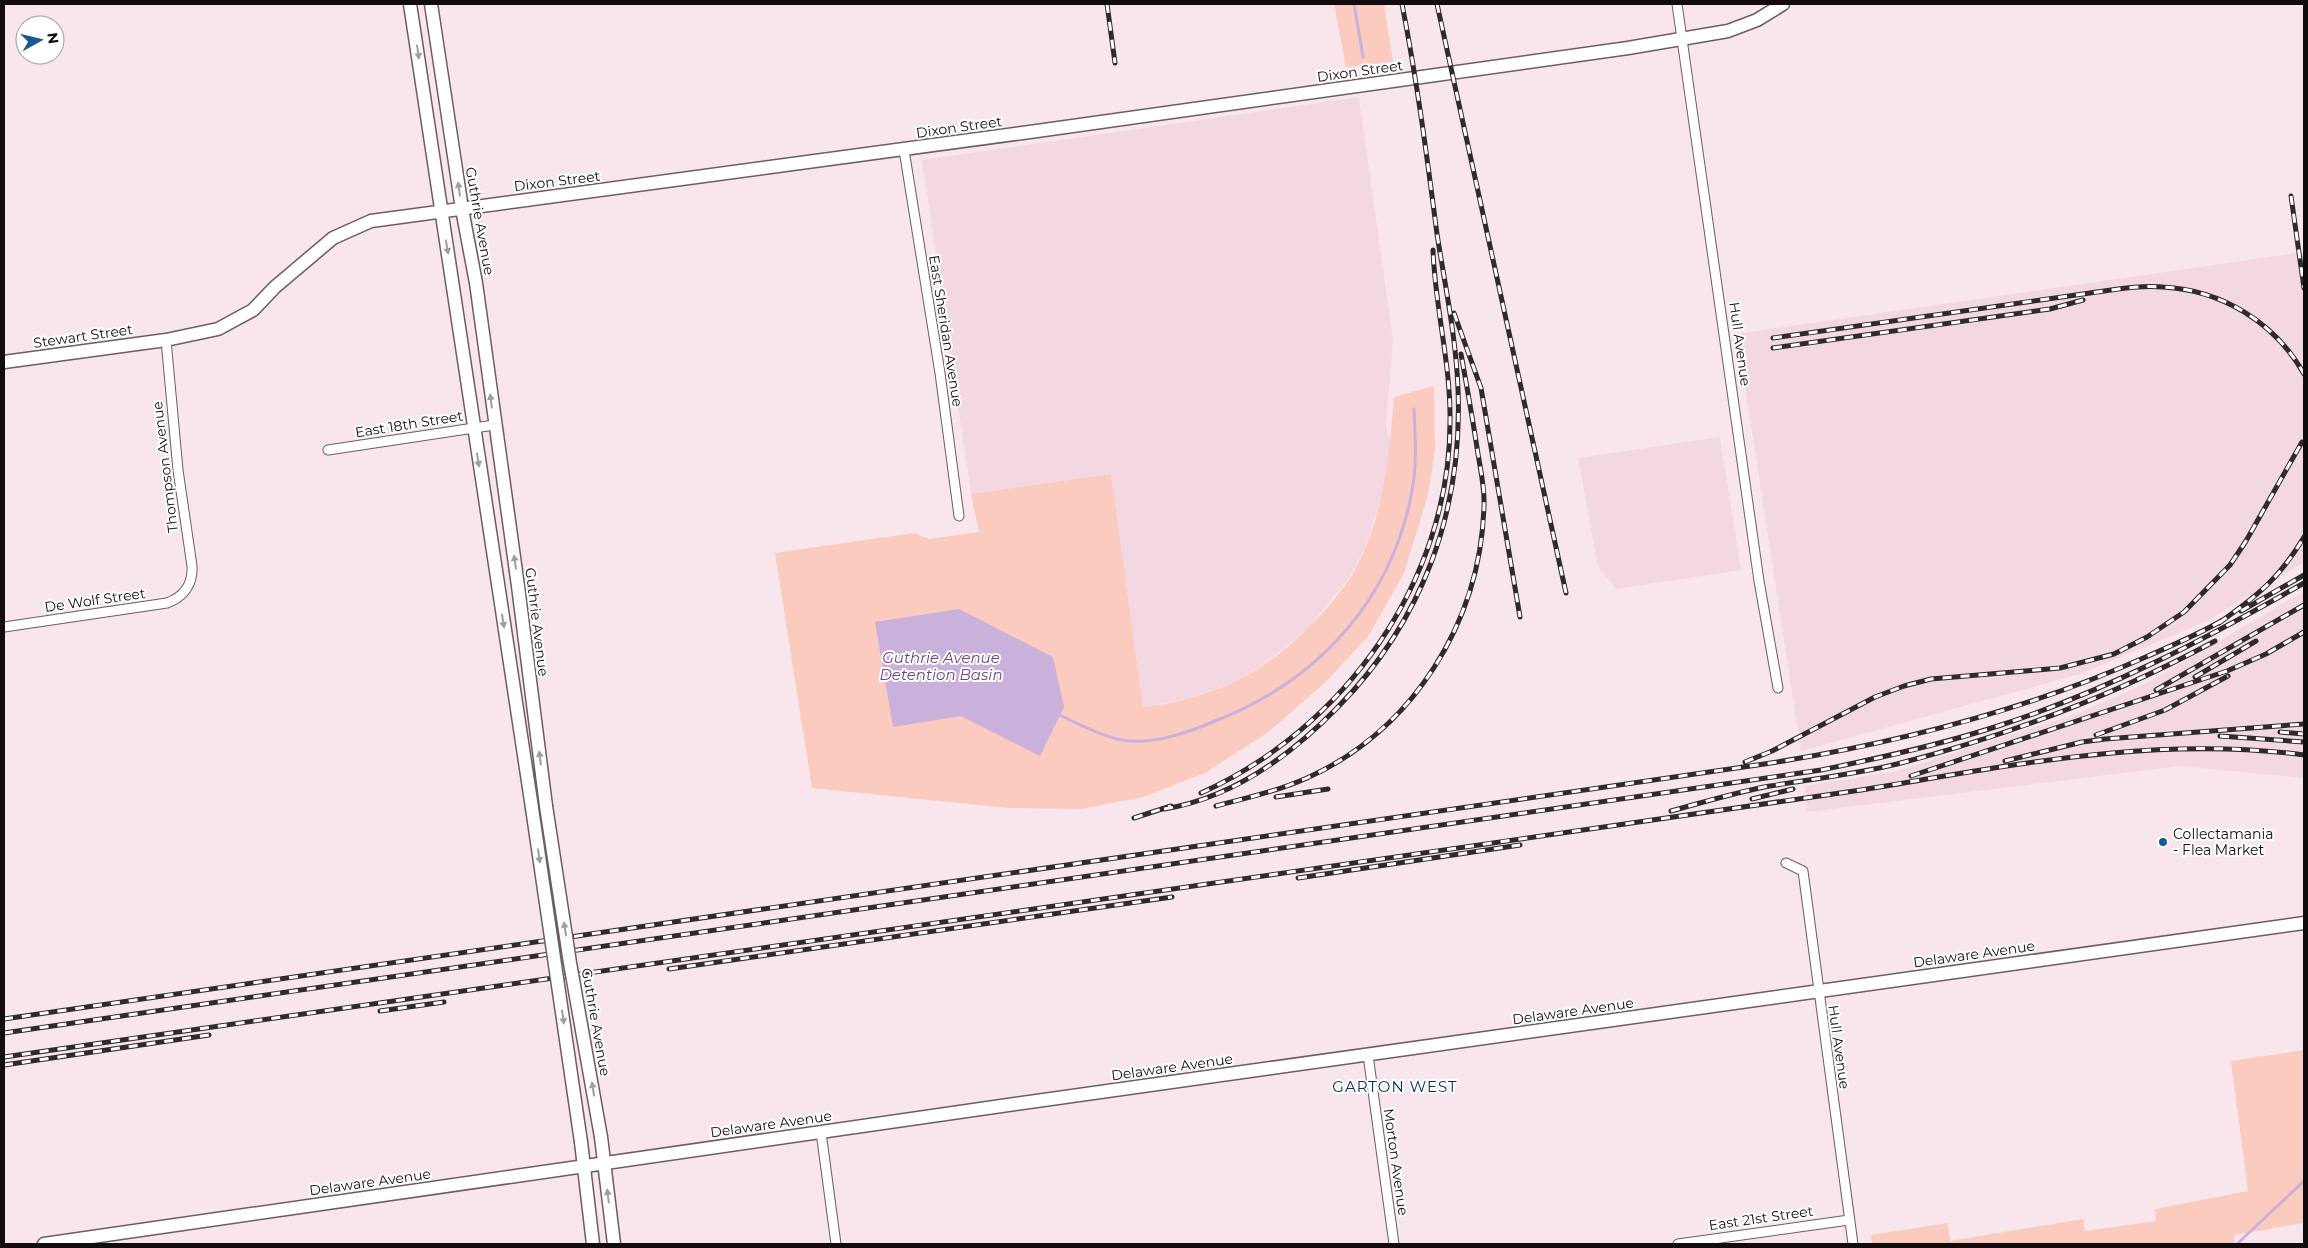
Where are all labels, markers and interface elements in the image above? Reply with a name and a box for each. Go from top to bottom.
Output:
north arrow [15,15,65,65]
text: N [43,31,63,45]
one-way arrow [414,44,422,60]
street label: Dixon Street [1316,56,1405,86]
street label: Dixon Street [915,112,1004,142]
street label: Guthrie Avenue [462,165,498,277]
street label: Dixon Street [513,167,601,195]
one-way arrow [455,180,463,196]
one-way arrow [444,240,452,256]
street label: East Sheridan Avenue [925,254,967,408]
street label: Hull Avenue [1725,301,1755,387]
street label: Stewart Street [32,320,134,352]
one-way arrow [487,393,495,409]
street label: Thompson Avenue [148,400,182,534]
street label: East 18th Street [354,407,464,441]
one-way arrow [474,452,482,468]
one-way arrow [510,554,518,570]
street label: Guthrie Avenue [521,567,553,677]
street label: De Wolf Street [43,584,147,616]
one-way arrow [499,613,507,629]
water label: Guthrie Avenue Detention Basin [879,648,1003,684]
one-way arrow [535,750,543,766]
place label: Collectamania - Flea Market [2173,825,2274,859]
marker: Collectamania - Flea Market [2157,836,2169,848]
one-way arrow [535,849,543,865]
one-way arrow [560,921,568,937]
street label: Delaware Avenue [1912,937,2036,971]
street label: Guthrie Avenue [578,966,614,1078]
street label: Delaware Avenue [1511,994,1635,1028]
street label: Hull Avenue [1824,1004,1854,1090]
one-way arrow [559,1010,567,1026]
street label: Delaware Avenue [1110,1050,1234,1084]
district label: GARTON WEST [1332,1077,1458,1096]
one-way arrow [589,1081,597,1097]
street label: Delaware Avenue [709,1107,833,1141]
street label: Morton Avenue [1380,1107,1412,1217]
street label: Delaware Avenue [308,1165,432,1199]
one-way arrow [604,1188,612,1204]
street label: East 21st Street [1708,1202,1815,1234]

